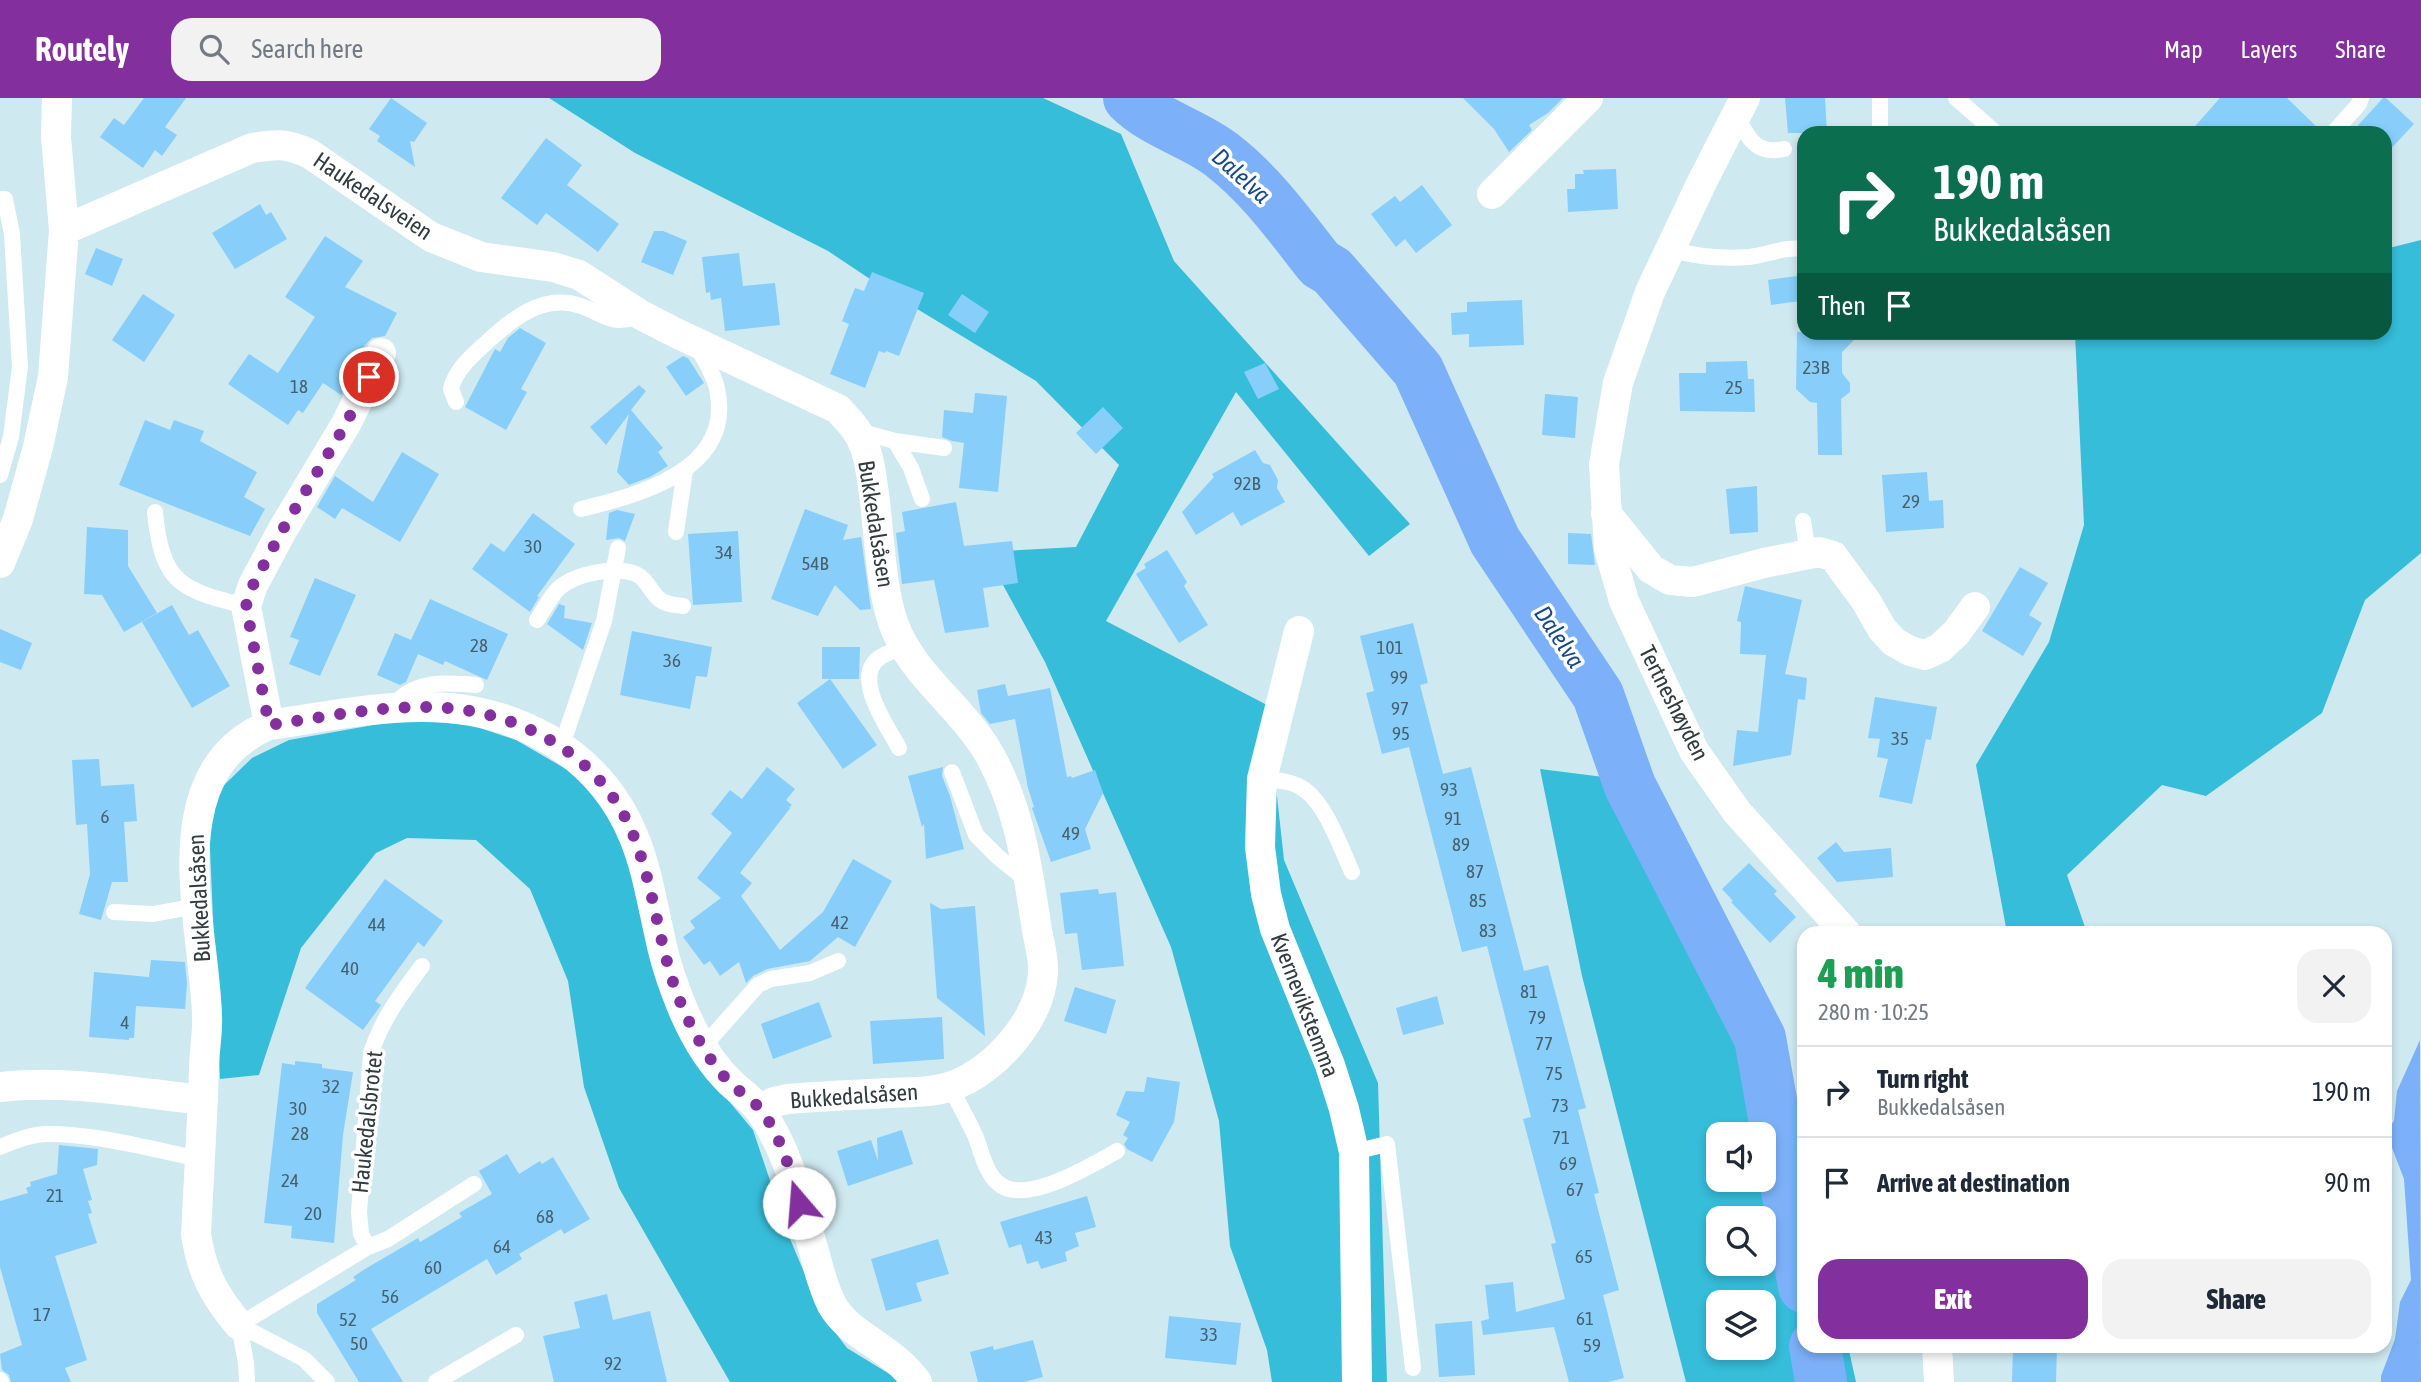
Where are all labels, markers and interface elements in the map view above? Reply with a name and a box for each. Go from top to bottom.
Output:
search box [171,18,661,81]
text: Routely [35,30,129,68]
icon: search [195,30,233,68]
text: Search here [251,34,363,64]
text: Map [2164,36,2203,63]
text: Layers [2241,36,2297,63]
text: Share [2335,36,2386,63]
water label: Dalelva [1207,143,1276,209]
street label: Haukedalsveien [309,147,437,245]
text: 190 m [1933,153,2044,209]
icon: right [1818,154,1909,245]
text: Bukkedalsåsen [1933,211,2112,248]
icon: arrive [1880,287,1918,325]
text: Then [1818,291,1866,321]
pin [339,347,399,407]
house number: 23B [1803,356,1829,378]
icon: arrive [350,358,388,396]
house number: 18 [290,375,308,397]
house number: 25 [1725,376,1743,398]
street label: Bukkedalsåsen [853,459,899,589]
house number: 92B [1234,472,1260,494]
house number: 29 [1902,490,1920,512]
house number: 30 [524,535,542,557]
house number: 34 [715,541,733,563]
house number: 54B [802,552,828,574]
water label: Dalelva [1529,601,1590,673]
house number: 28 [470,634,488,656]
house number: 101 [1377,636,1403,658]
street label: Tertneshøyden [1634,641,1714,765]
house number: 36 [663,649,681,671]
house number: 99 [1390,666,1408,688]
house number: 97 [1391,697,1409,719]
house number: 95 [1392,722,1410,744]
house number: 35 [1891,727,1909,749]
house number: 93 [1440,778,1458,800]
house number: 6 [101,805,110,827]
house number: 91 [1444,807,1462,829]
house number: 49 [1062,822,1080,844]
street label: Bukkedalsåsen [183,833,215,963]
house number: 89 [1452,833,1470,855]
house number: 87 [1466,860,1484,882]
house number: 85 [1469,889,1487,911]
house number: 42 [831,911,849,933]
house number: 44 [368,913,386,935]
house number: 83 [1479,919,1497,941]
street label: Kvernevikstemma [1266,929,1344,1081]
text: 4 min [1818,949,1904,997]
button: close [2297,949,2371,1023]
house number: 40 [341,957,359,979]
house number: 81 [1520,980,1538,1002]
text: 280 m · 10:25 [1818,999,1929,1025]
house number: 79 [1528,1006,1546,1028]
house number: 4 [121,1011,130,1033]
house number: 77 [1535,1032,1553,1054]
street label: Haukedalsbrotet [347,1050,387,1194]
house number: 75 [1545,1062,1563,1084]
text: Turn right [1877,1064,1968,1094]
icon: right [1818,1073,1856,1111]
house number: 32 [322,1075,340,1097]
text: 190 m [2312,1077,2371,1107]
street label: Bukkedalsåsen [789,1079,919,1113]
house number: 73 [1551,1094,1569,1116]
text: Bukkedalsåsen [1877,1094,2005,1120]
house number: 30 [289,1097,307,1119]
house number: 28 [291,1122,309,1144]
map controls [1706,1122,1776,1360]
button: sound [1706,1122,1776,1192]
house number: 71 [1552,1126,1570,1148]
house number: 69 [1559,1152,1577,1174]
icon: arrive [1818,1164,1856,1202]
position arrow [762,1166,836,1240]
text: Arrive at destination [1877,1168,2070,1198]
text: 90 m [2324,1168,2371,1198]
house number: 24 [281,1169,299,1191]
house number: 67 [1566,1178,1584,1200]
house number: 21 [46,1184,64,1206]
house number: 20 [304,1202,322,1224]
house number: 68 [536,1205,554,1227]
button: search [1706,1206,1776,1276]
house number: 43 [1035,1226,1053,1248]
house number: 64 [493,1235,511,1257]
house number: 65 [1575,1245,1593,1267]
house number: 60 [424,1256,442,1278]
button: Exit [1818,1259,2088,1339]
button: Share [2102,1259,2371,1339]
house number: 56 [381,1285,399,1307]
button: layers [1706,1290,1776,1360]
house number: 17 [33,1303,51,1325]
house number: 61 [1576,1307,1594,1329]
house number: 52 [339,1308,357,1330]
house number: 33 [1200,1323,1218,1345]
house number: 50 [350,1332,368,1354]
house number: 59 [1583,1334,1601,1356]
house number: 92 [604,1352,622,1374]

